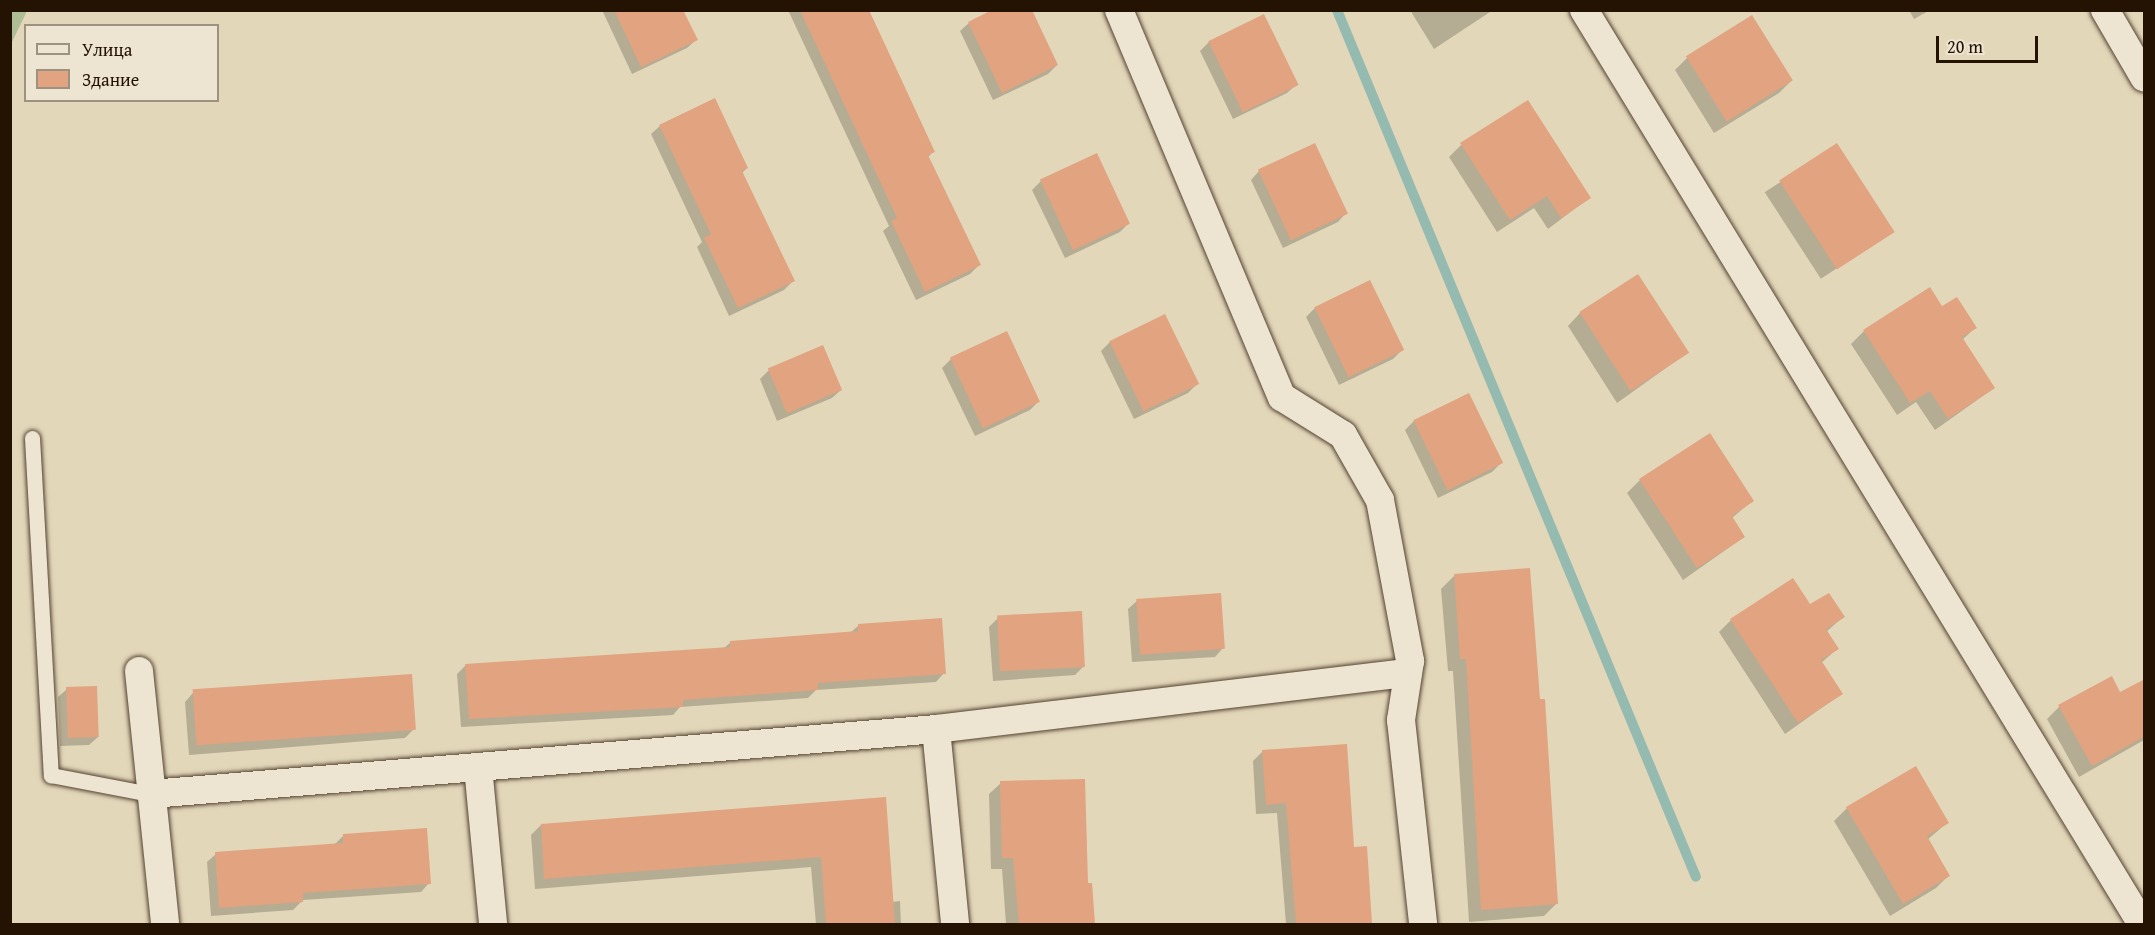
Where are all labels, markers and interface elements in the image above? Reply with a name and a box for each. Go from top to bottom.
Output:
legend [24,24,219,102]
scale bar [1939,24,2041,62]
text: 20 m [1947,33,1983,60]
text: Улица [82,36,132,63]
text: Здание [82,66,139,93]

